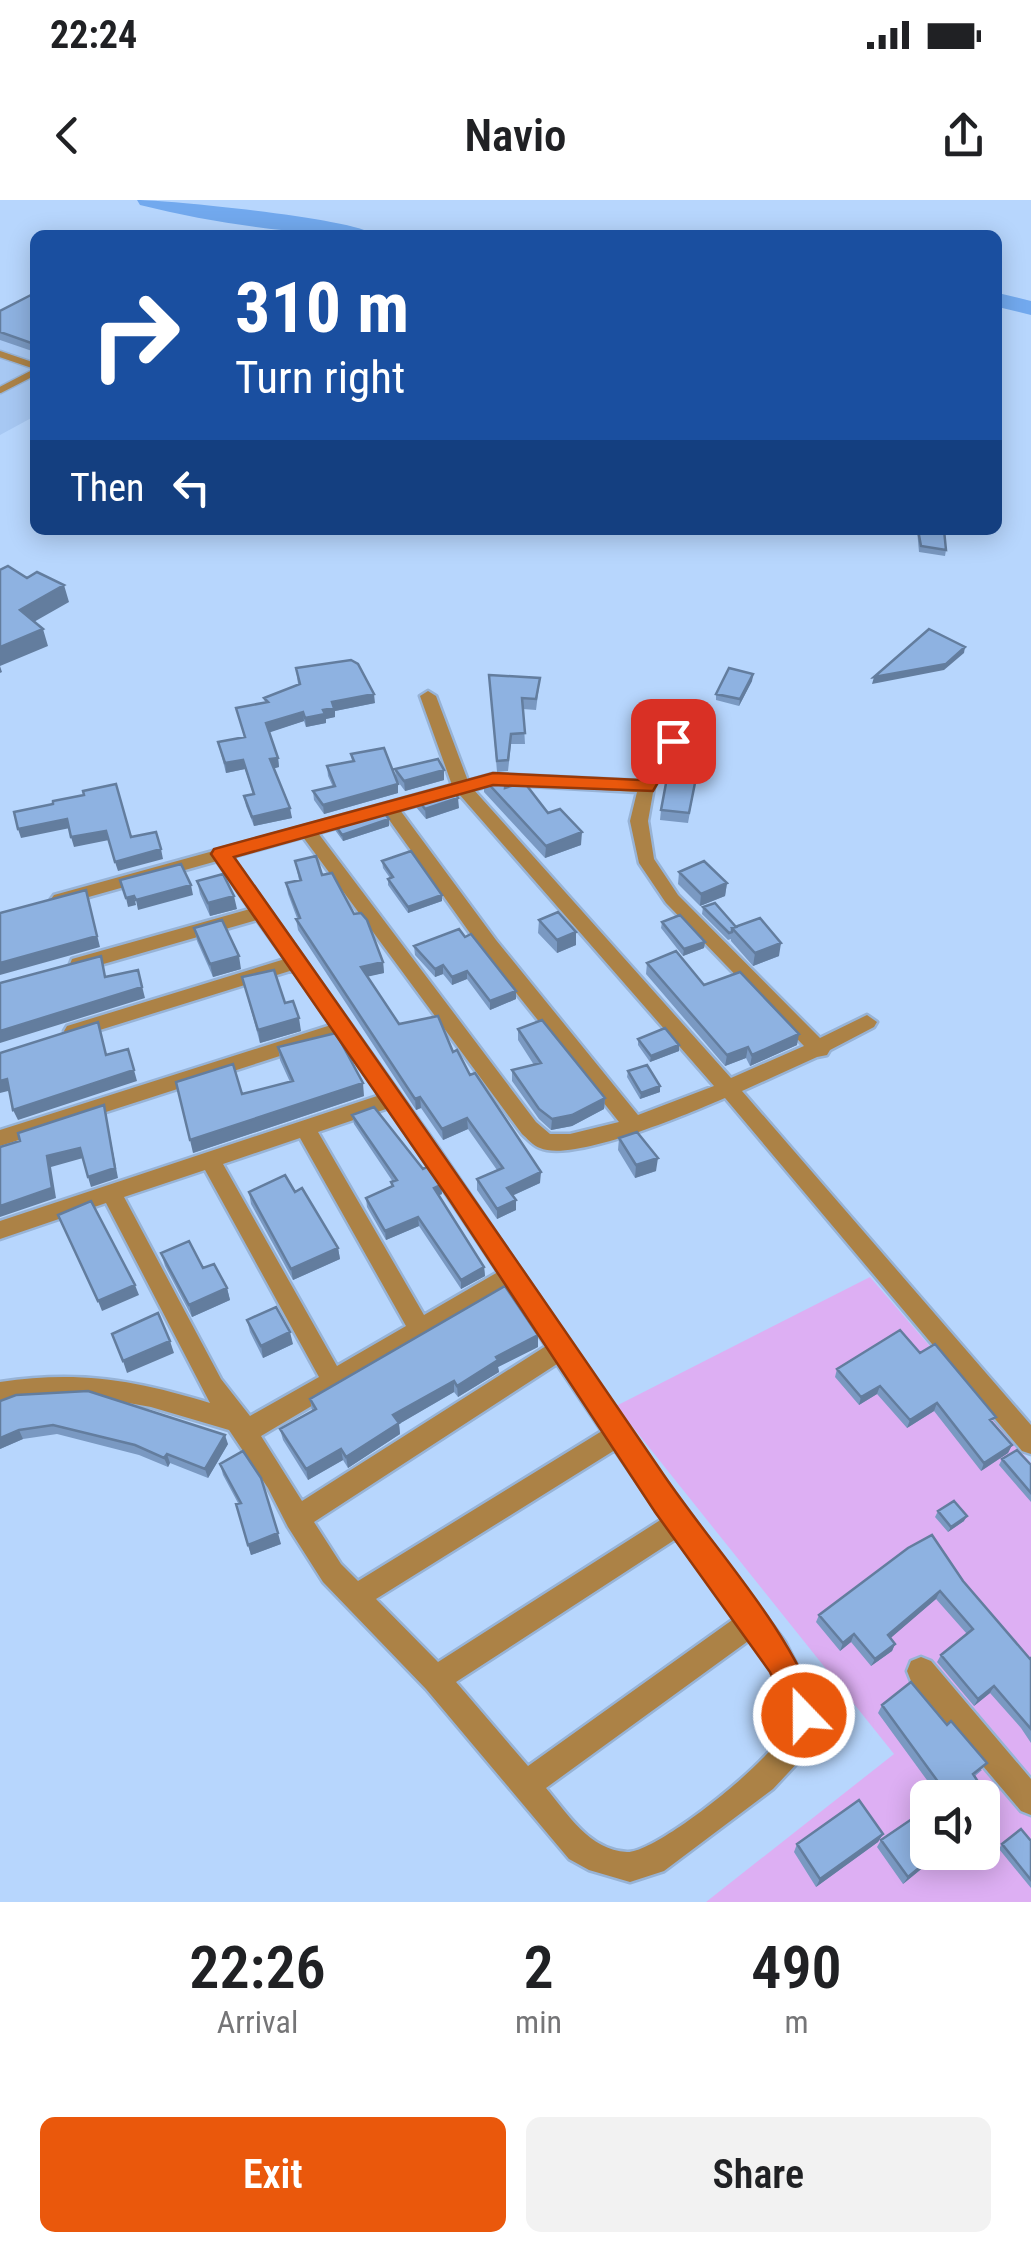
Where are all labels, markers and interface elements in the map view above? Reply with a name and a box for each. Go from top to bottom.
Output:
text: 22:24 [50,13,137,57]
icon: back [40,108,95,163]
icon: share [936,108,991,163]
text: Navio [464,109,567,162]
text: 310 m [235,267,409,349]
icon: right [70,270,200,400]
text: Turn right [235,351,405,404]
icon: left [164,460,219,515]
text: Then [70,466,144,510]
pin [631,699,716,784]
icon: arrive [646,714,701,769]
position arrow [752,1663,856,1767]
map controls [910,1780,1000,1870]
button: sound [910,1780,1000,1870]
text: 22:26 [189,1932,326,2003]
text: 2 [523,1932,554,2003]
text: 490 [751,1932,842,2003]
text: Arrival [217,2003,298,2041]
text: min [515,2003,562,2041]
text: m [784,2003,809,2041]
button: Exit [40,2117,506,2232]
button: Share [526,2117,991,2232]

